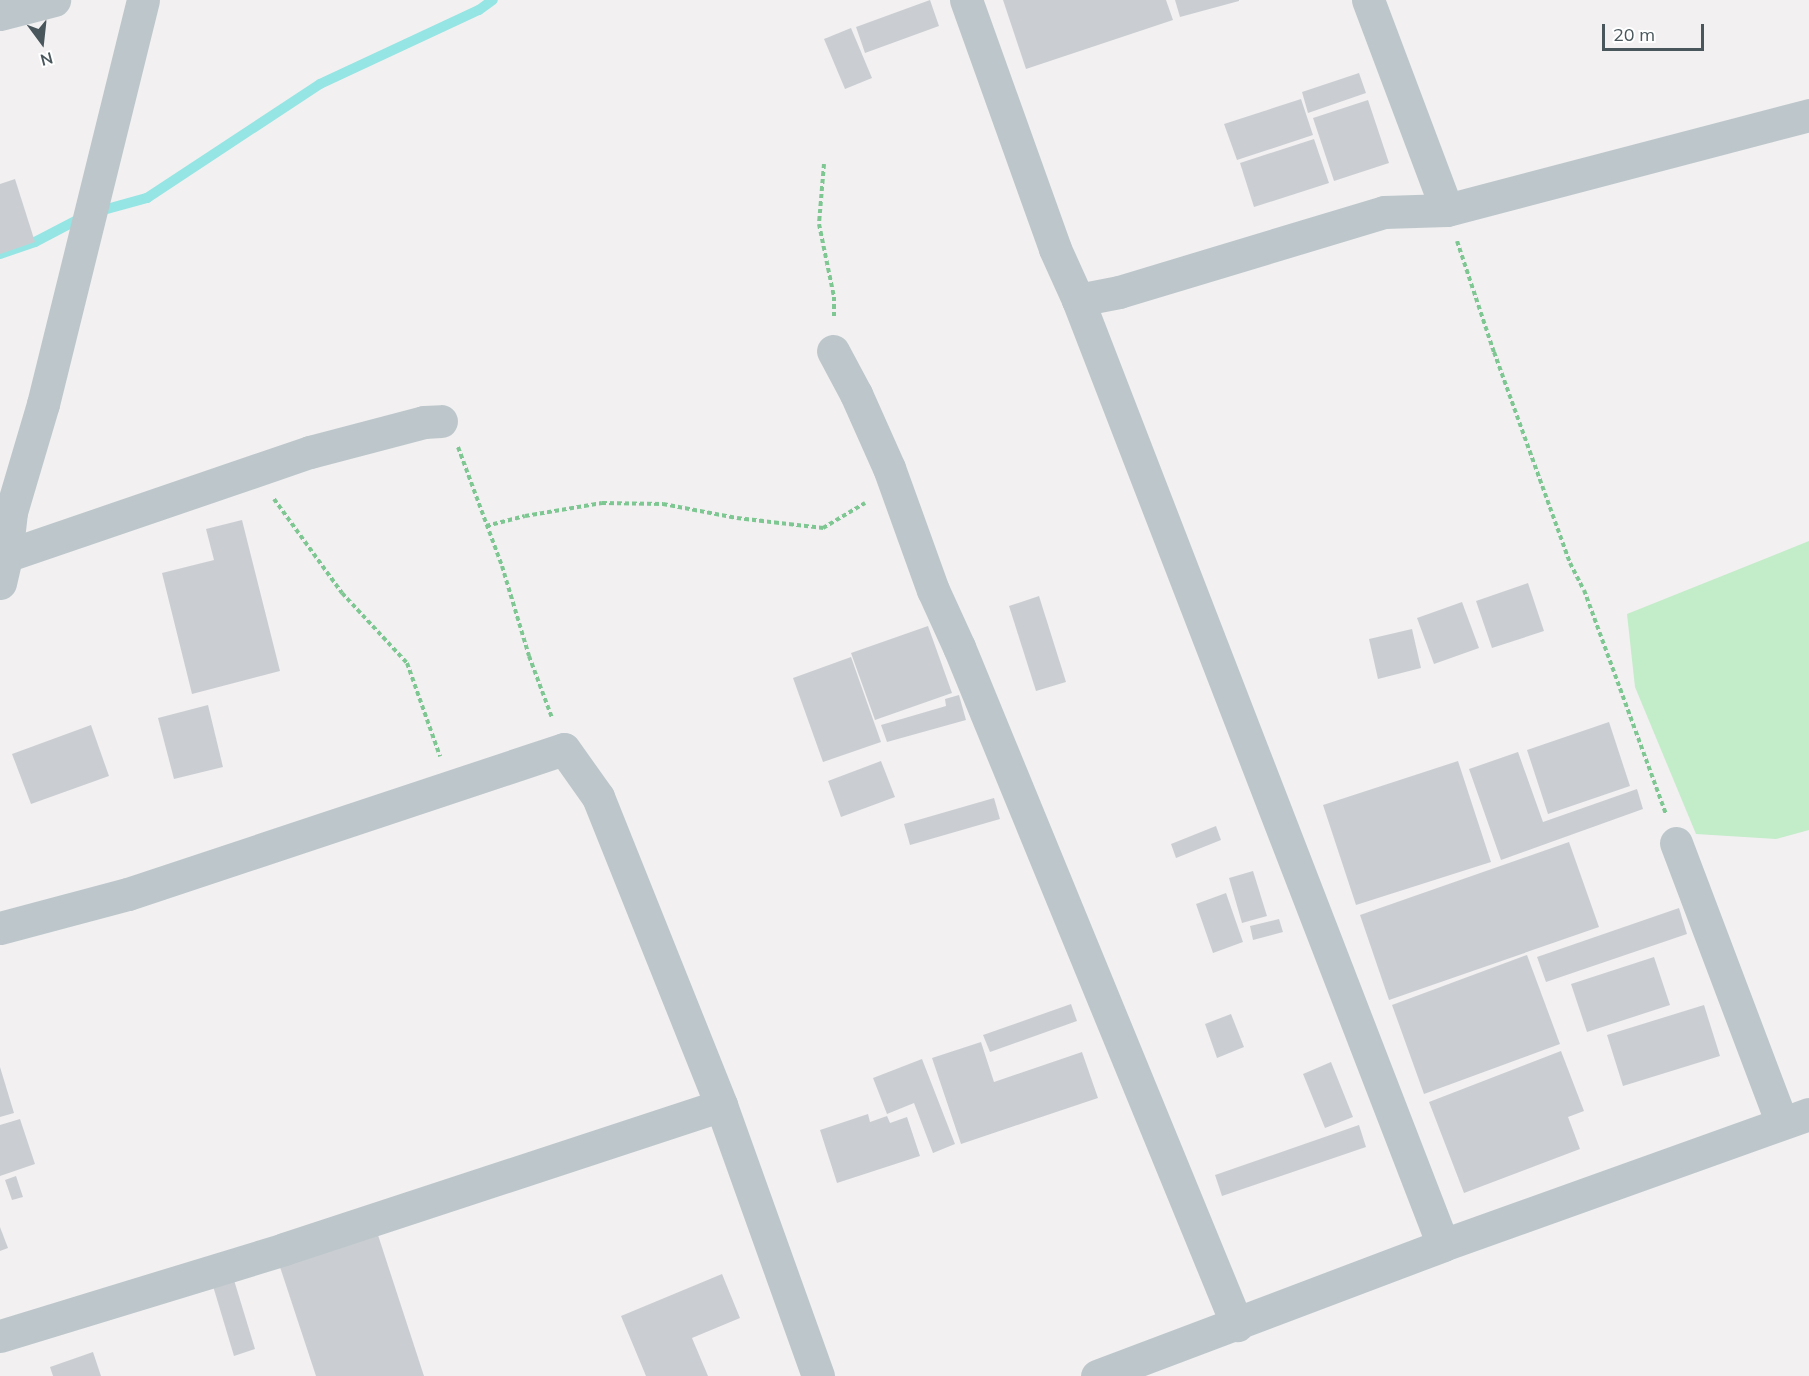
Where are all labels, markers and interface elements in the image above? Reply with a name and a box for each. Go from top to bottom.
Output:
north arrow [12,12,72,72]
scale bar [1605,12,1707,50]
text: 20 m [1613,23,1655,46]
text: N [38,48,55,71]

